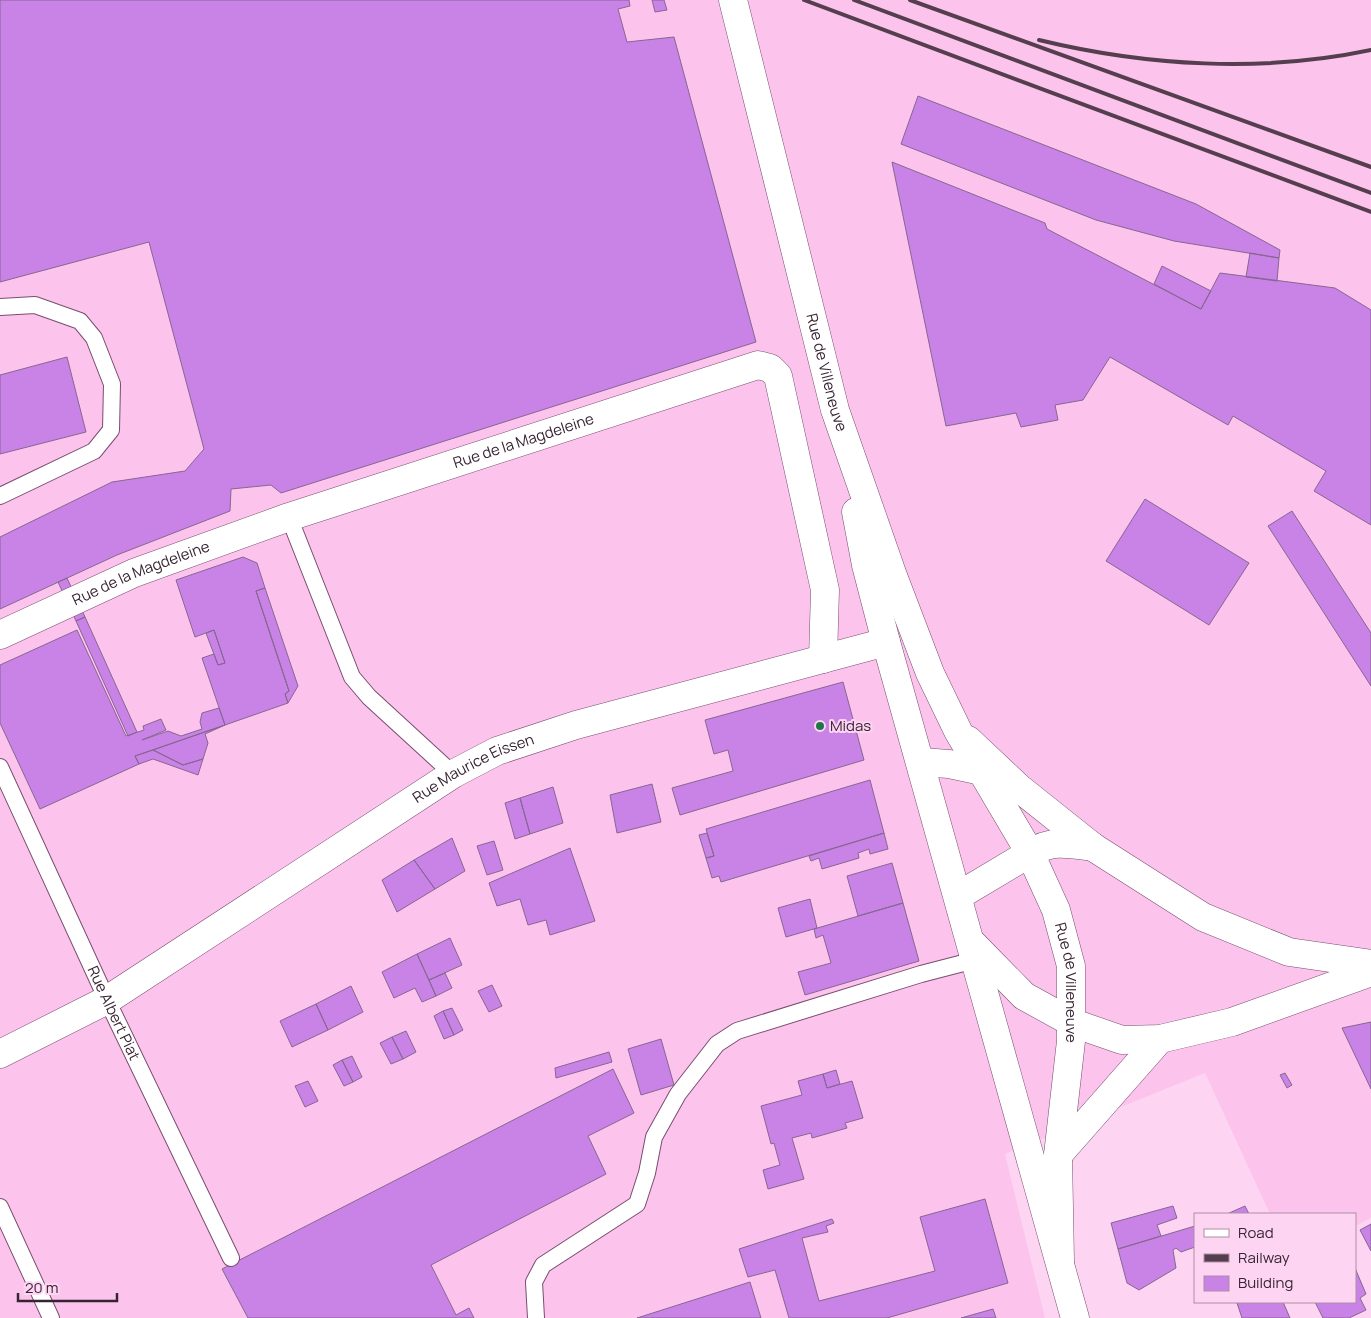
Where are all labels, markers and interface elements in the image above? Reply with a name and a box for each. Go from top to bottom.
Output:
street label: Rue de Villeneuve [801,311,853,434]
street label: Rue de la Magdeleine [450,408,597,473]
street label: Rue de la Magdeleine [69,536,213,610]
place label: Midas [830,715,871,736]
marker: Midas [814,720,826,732]
street label: Rue Maurice Eissen [408,729,537,808]
street label: Rue de Villeneuve [1050,920,1083,1043]
street label: Rue Albert Piat [83,962,145,1064]
legend [1194,1213,1356,1303]
text: Road [1238,1222,1274,1243]
text: Railway [1238,1247,1290,1268]
scale bar [18,1270,116,1302]
text: Building [1238,1272,1293,1293]
text: 20 m [25,1277,58,1298]

